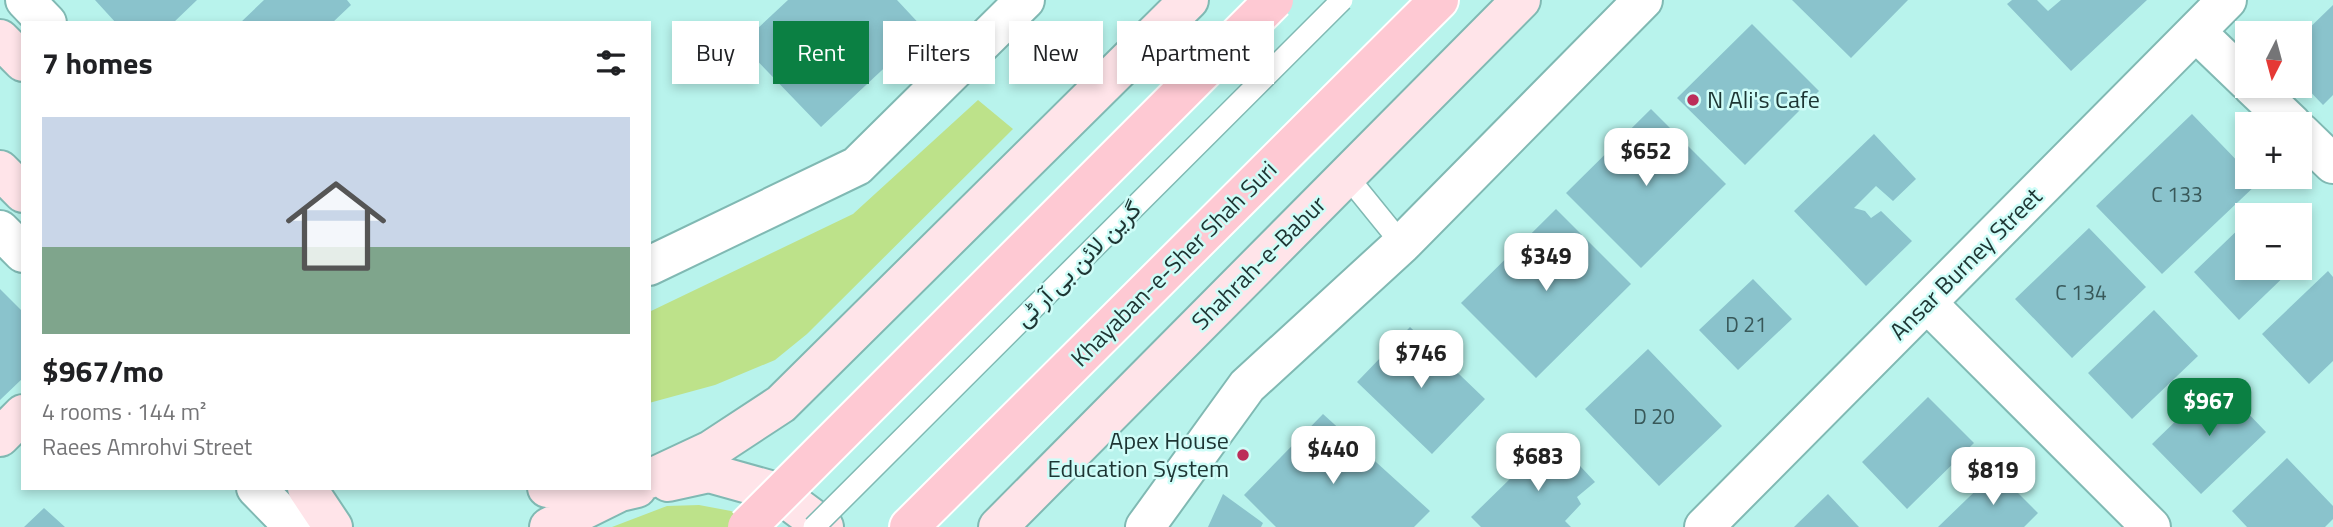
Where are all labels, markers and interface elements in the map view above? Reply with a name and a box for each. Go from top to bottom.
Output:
chip: Buy [672,21,759,84]
chip: Rent [773,21,869,84]
chip: Filters [883,21,995,84]
chip: New [1009,21,1103,84]
chip: Apartment [1117,21,1274,84]
north arrow [2235,21,2312,98]
map controls [2235,21,2312,280]
text: 7 homes [42,40,153,86]
icon: filters [592,44,630,82]
place label: N Ali's Cafe [1707,81,1820,117]
marker: N Ali's Cafe [1685,92,1701,108]
button: + [2235,112,2312,189]
pin: $652 [1605,128,1687,188]
text: $652 [1620,133,1672,168]
street label: Khayaban-e-Sher Shah Suri [1062,152,1285,375]
icon: home [273,163,399,289]
street label: Ansar Burney Street [1881,178,2050,348]
house number: C 133 [2151,178,2203,210]
street label: Shahrah-e-Babur [1183,187,1334,338]
street label: گرین لائن بی آر ٹی [1006,192,1149,335]
button: − [2235,203,2312,280]
pin: $349 [1505,233,1587,293]
text: $349 [1520,238,1572,273]
house number: C 134 [2055,276,2107,308]
house number: D 21 [1725,308,1767,340]
pin: $746 [1380,330,1462,390]
text: $746 [1395,335,1447,370]
text: $967/mo [42,348,164,394]
pin: $967 [2168,378,2250,438]
text: $967 [2183,383,2235,418]
text: 4 rooms · 144 m² [42,394,206,429]
house number: D 20 [1633,400,1675,432]
place label: Apex House Education System [1048,422,1229,486]
pin: $440 [1292,426,1374,486]
text: Raees Amrohvi Street [42,429,252,464]
text: $440 [1307,431,1359,466]
pin: $683 [1497,434,1579,493]
text: $683 [1512,438,1564,473]
marker: Apex House Education System [1235,447,1251,463]
pin: $819 [1952,448,2034,507]
text: $819 [1967,452,2019,487]

